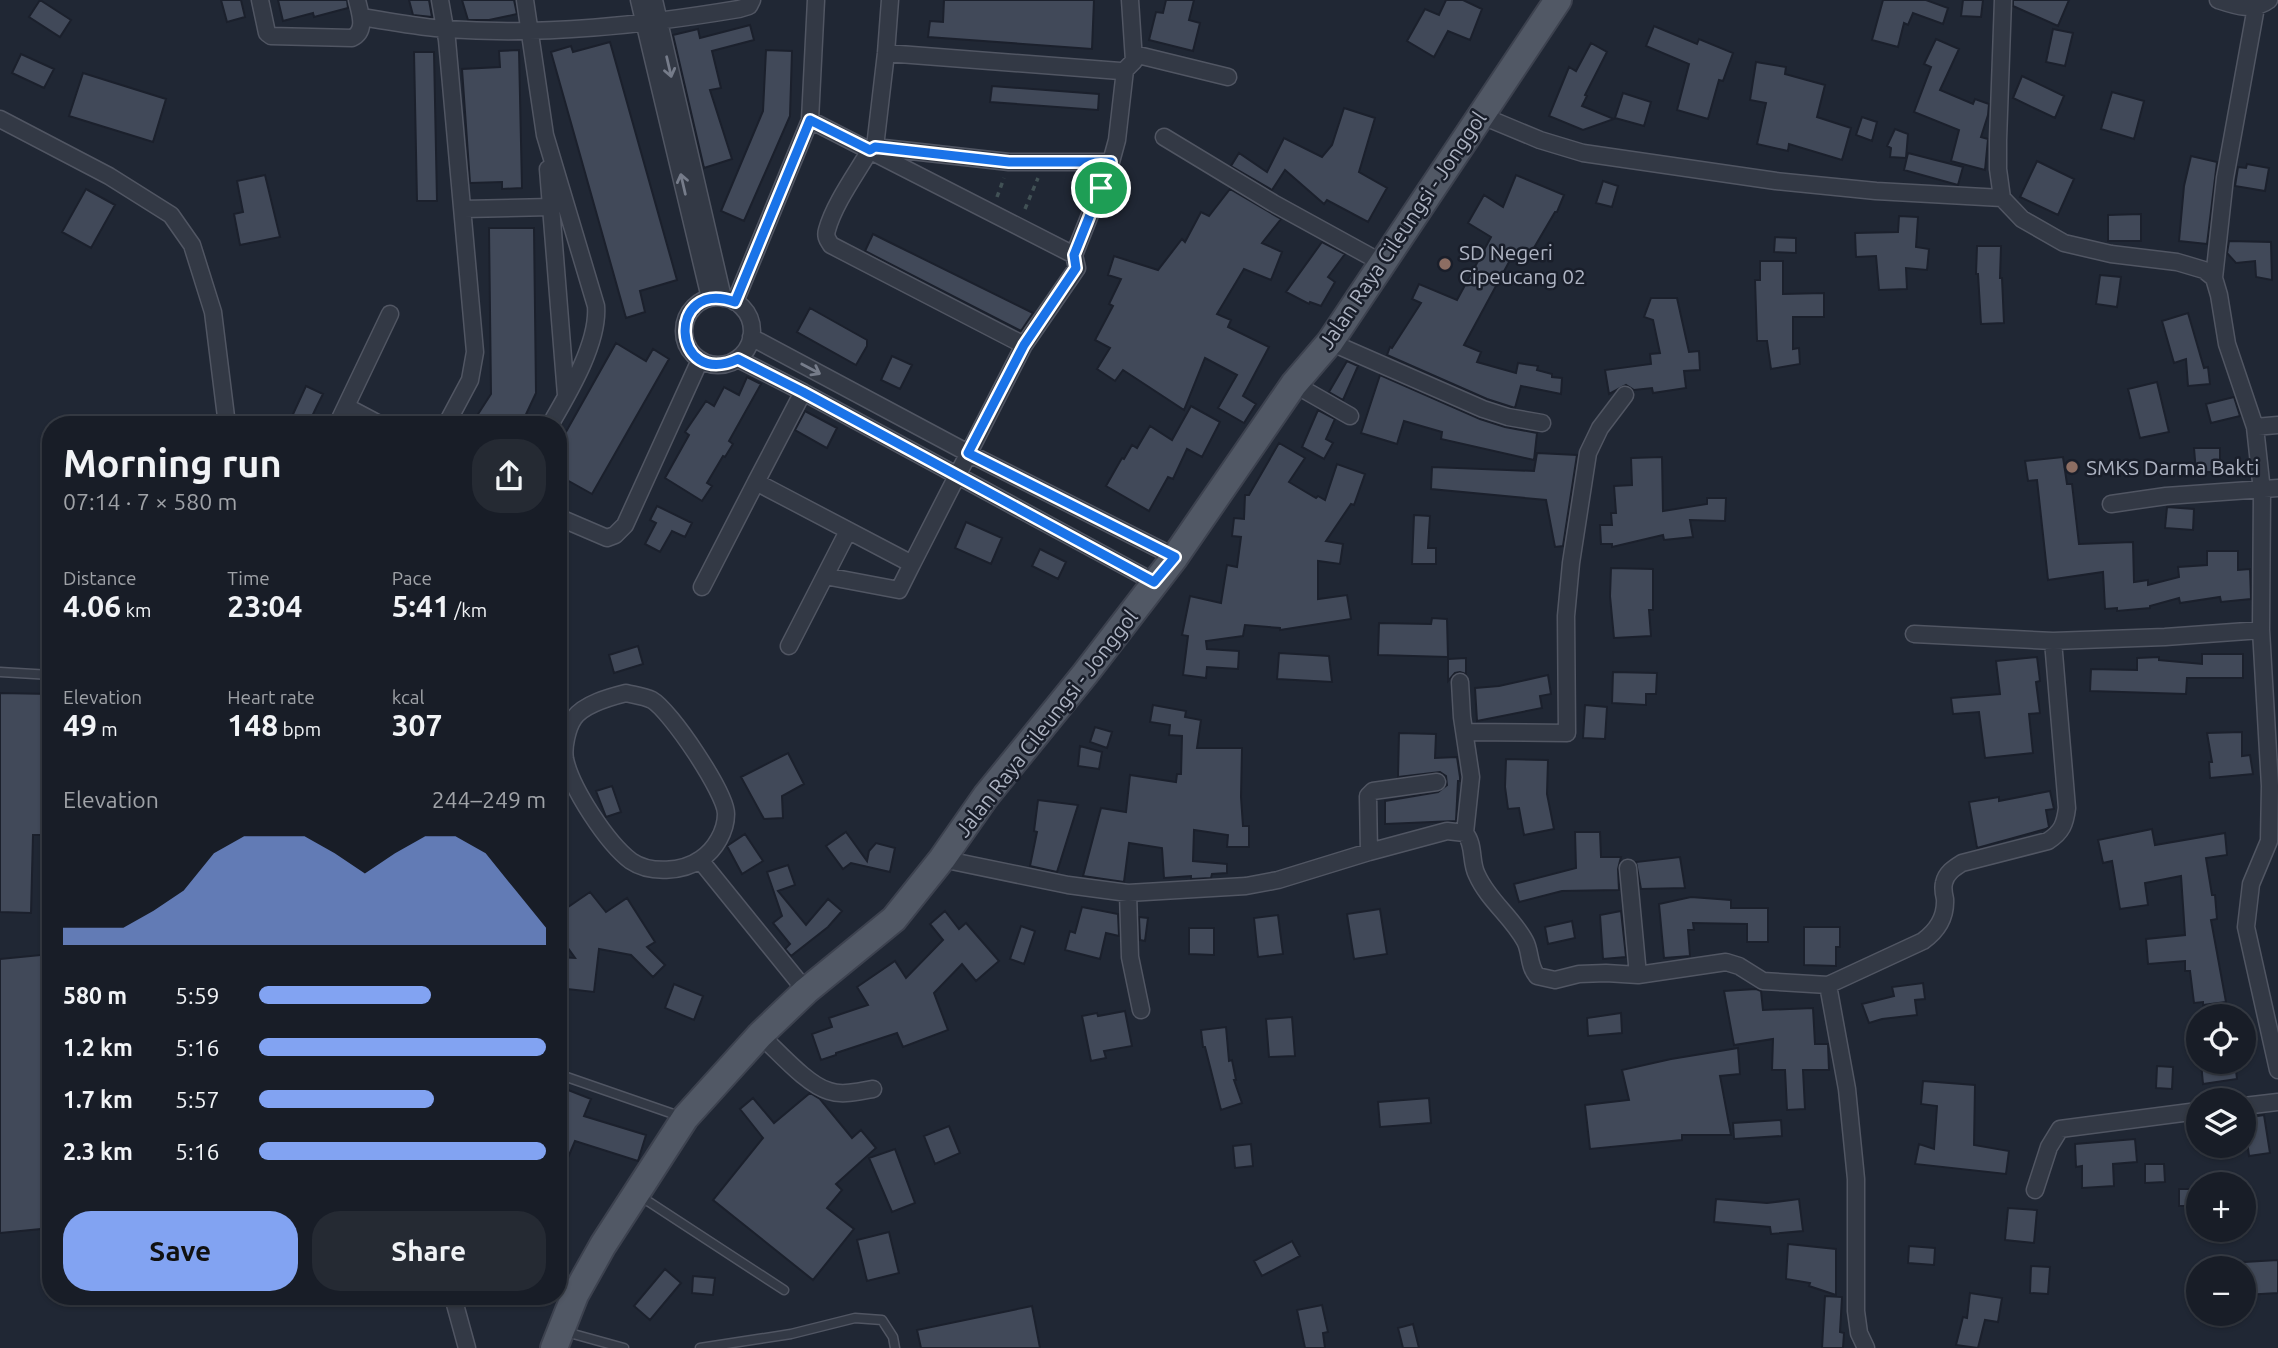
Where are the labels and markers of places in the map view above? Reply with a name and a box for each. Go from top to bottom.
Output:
pin [1071,158,1131,218]
place label: SD Negeri Cipeucang 02 [1459,240,1586,288]
marker: SD Negeri Cipeucang 02 [1437,256,1453,272]
place label: SMKS Darma Bakti [2086,455,2259,479]
marker: SMKS Darma Bakti [2064,459,2080,475]

